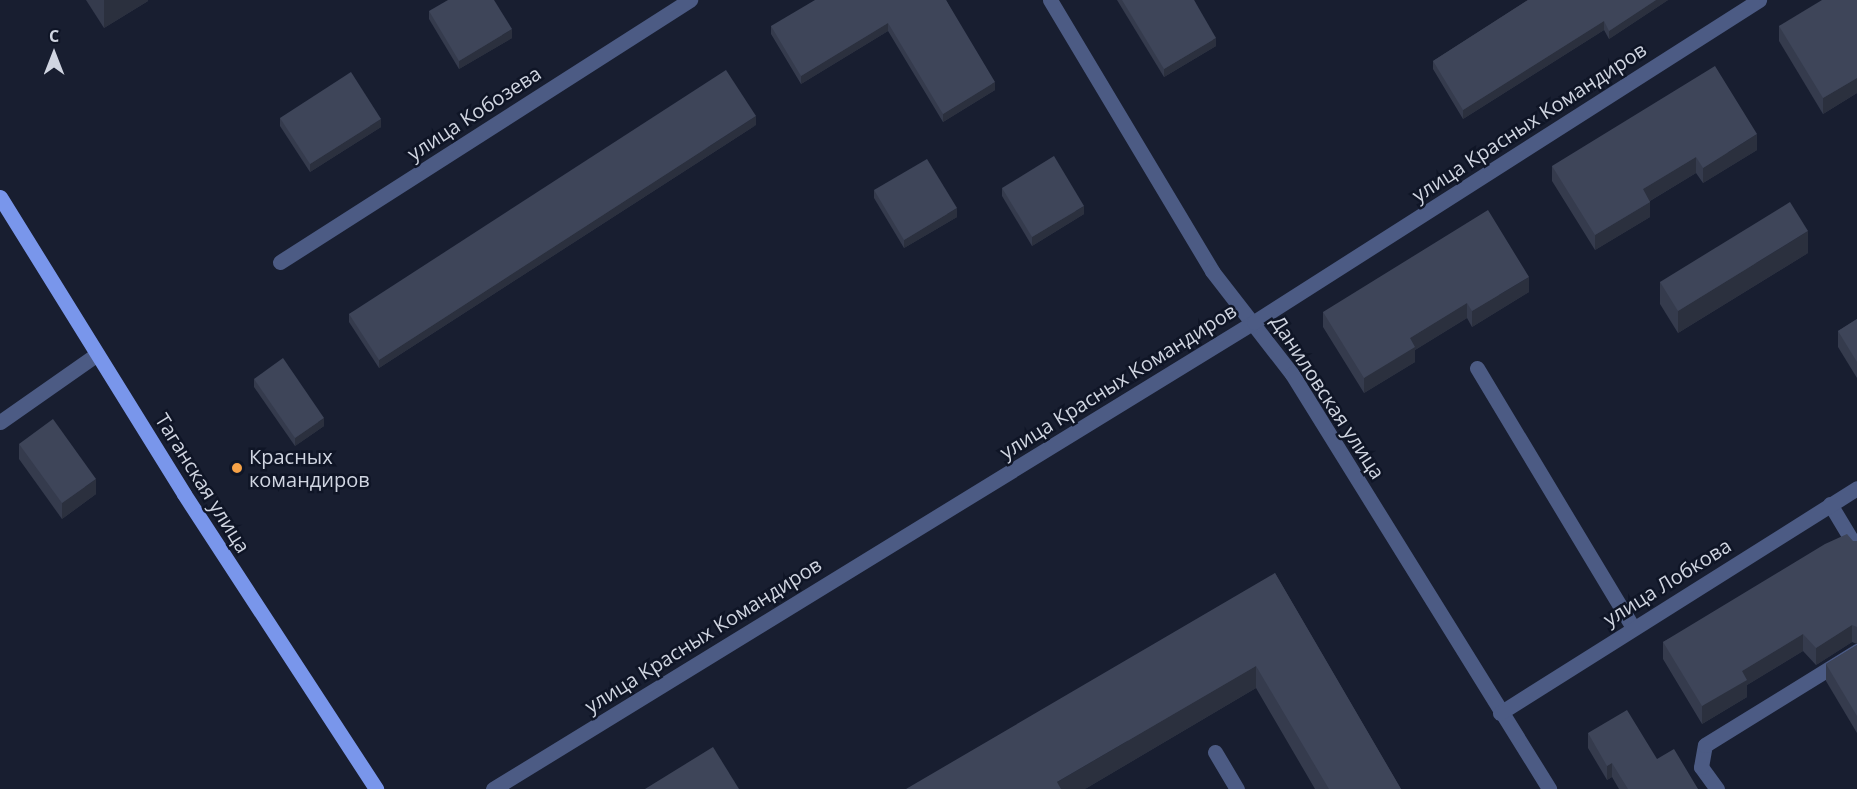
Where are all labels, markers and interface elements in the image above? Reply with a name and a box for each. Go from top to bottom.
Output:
north arrow [24,24,84,84]
text: С [49,25,59,47]
street label: улица Красных Командиров [1407,37,1651,207]
street label: улица Кобозева [403,61,545,165]
street label: улица Красных Командиров [995,298,1241,464]
street label: Даниловская улица [1266,311,1390,483]
street label: Таганская улица [151,409,255,557]
place label: Красных командиров [249,444,370,491]
marker: Красных командиров [230,461,244,475]
street label: улица Лобкова [1599,533,1735,631]
street label: улица Красных Командиров [580,552,826,718]

